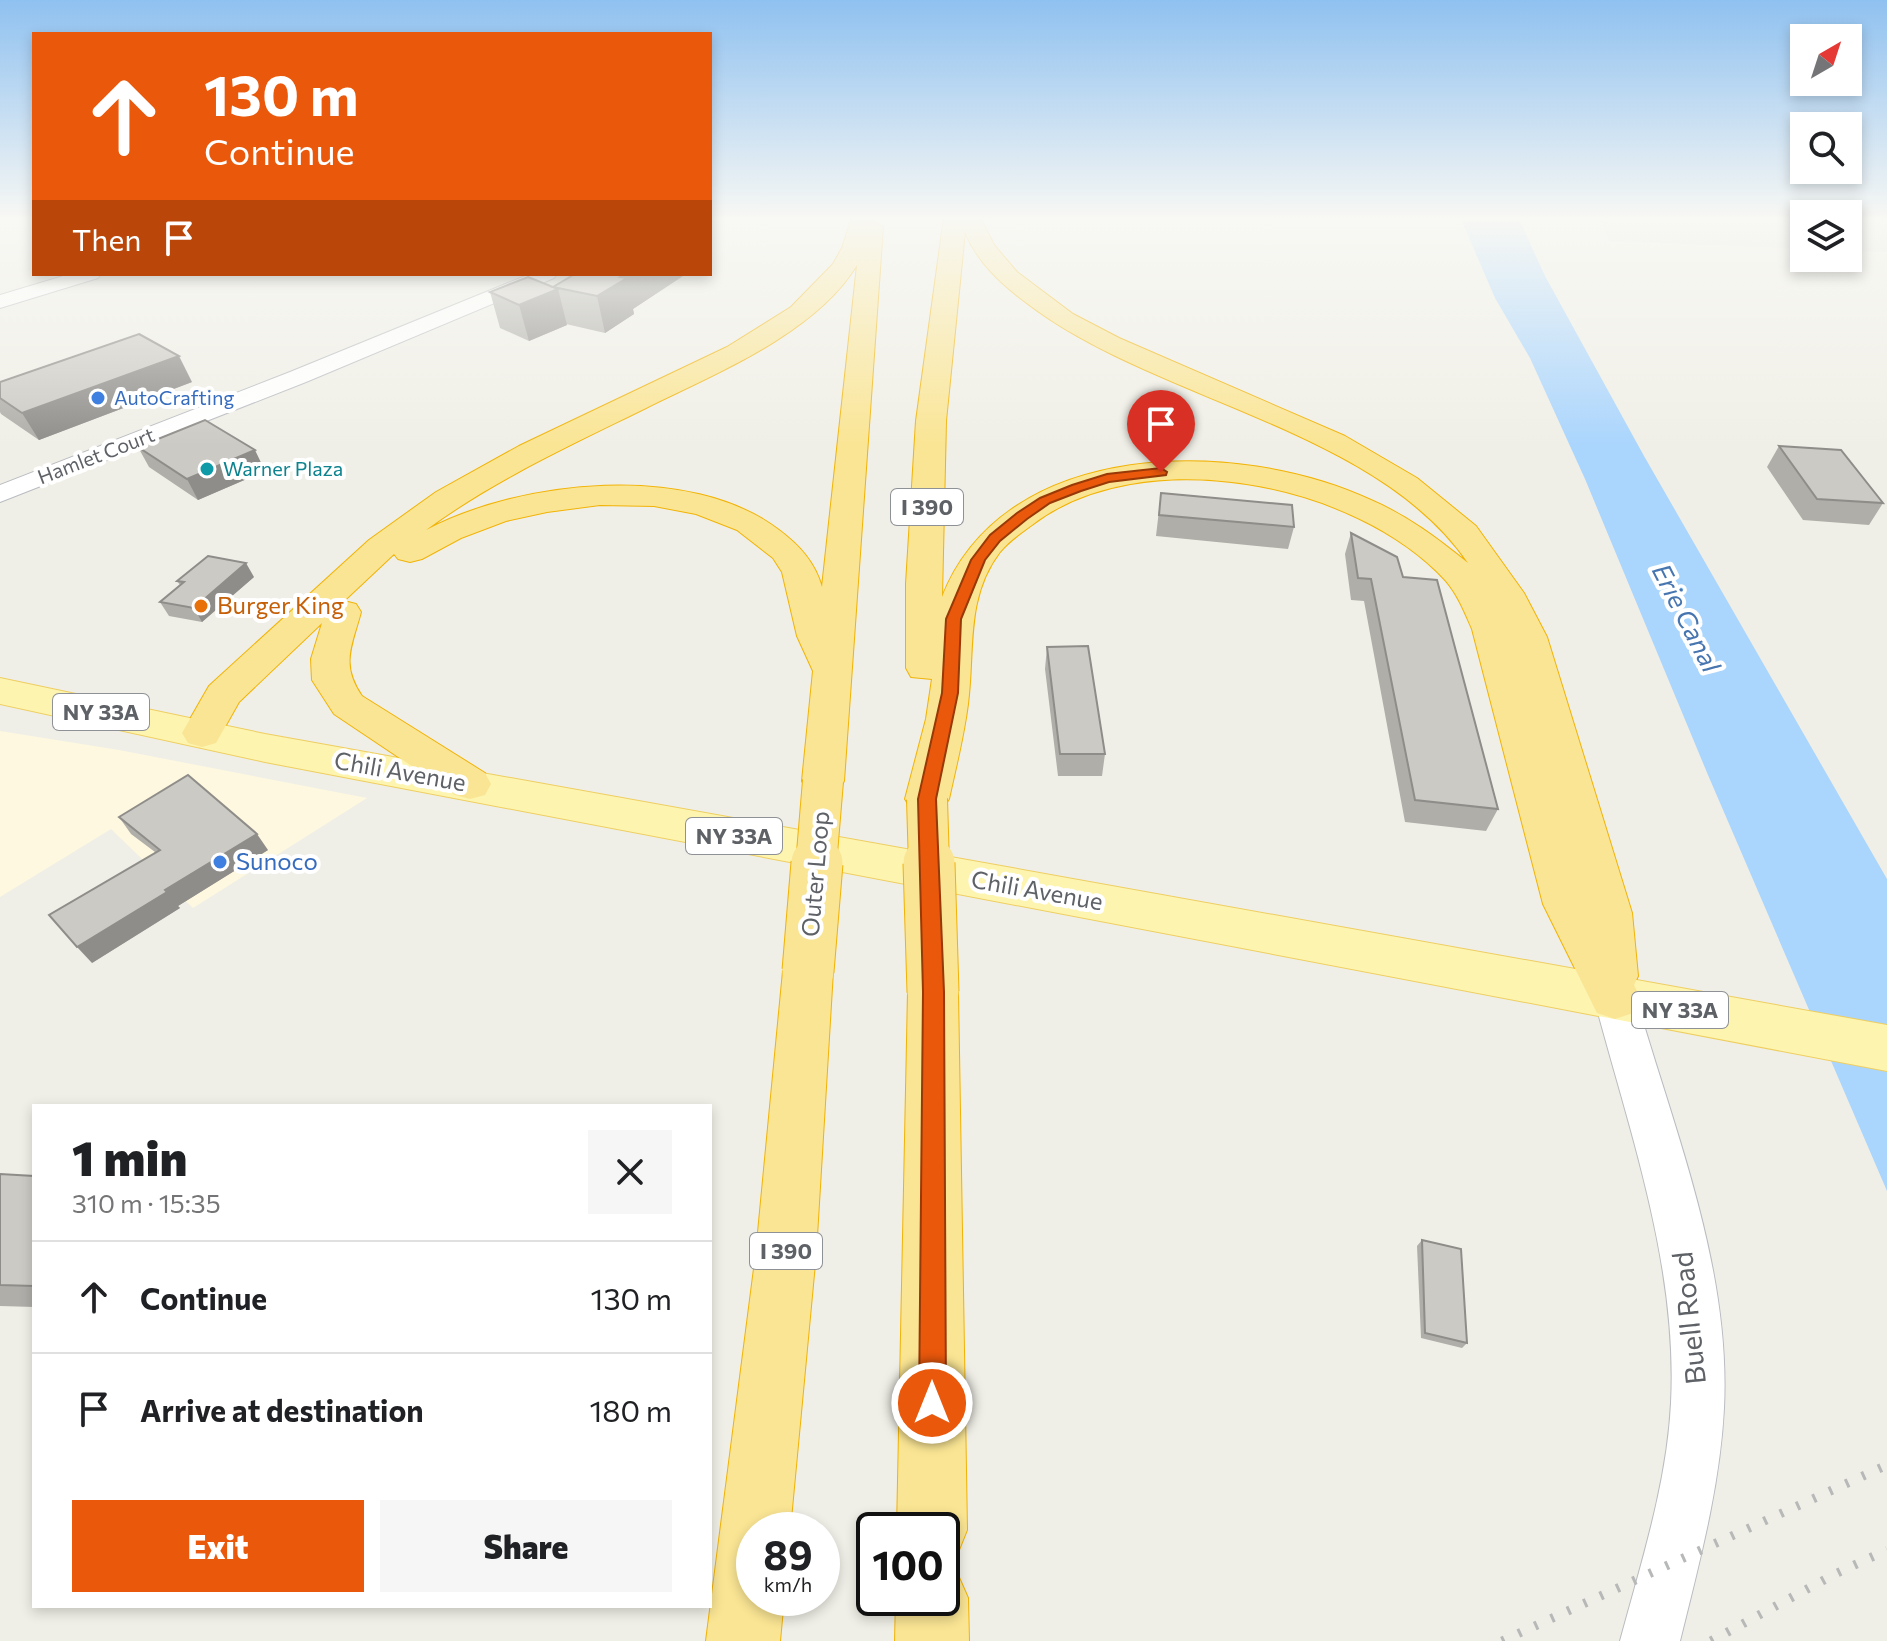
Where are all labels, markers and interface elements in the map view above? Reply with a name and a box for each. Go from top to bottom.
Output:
north arrow [1790,24,1862,96]
map controls [1790,24,1862,272]
text: 130 m [204,59,359,128]
icon: ahead [72,64,176,168]
button: search [1790,112,1862,184]
text: Continue [204,128,355,172]
button: layers [1790,200,1862,272]
icon: arrive [157,216,201,260]
text: Then [72,220,141,257]
place label: AutoCrafting [114,385,234,409]
marker: AutoCrafting [89,389,107,407]
pin [1127,390,1195,472]
icon: arrive [1139,402,1183,446]
street label: Hamlet Court [34,422,158,488]
place label: Warner Plaza [223,456,343,480]
marker: Warner Plaza [198,460,216,478]
road number: I 390 [891,489,963,525]
water label: Erie Canal [1647,558,1728,678]
place label: Burger King [217,590,344,619]
marker: Burger King [192,597,210,615]
road number: NY 33A [53,694,149,730]
street label: Chili Avenue [332,745,468,796]
street label: Outer Loop [795,810,834,938]
road number: NY 33A [686,818,782,854]
place label: Sunoco [236,846,318,875]
marker: Sunoco [211,853,229,871]
street label: Chili Avenue [969,864,1105,915]
road number: NY 33A [1632,992,1728,1028]
text: 1 min [72,1127,187,1186]
button: close [588,1130,672,1214]
text: 310 m · 15:35 [72,1187,221,1218]
road number: I 390 [750,1233,822,1269]
street label: Buell Road [1664,1250,1712,1386]
icon: ahead [72,1275,116,1319]
text: Continue [140,1279,267,1316]
text: 130 m [591,1279,672,1316]
position arrow [890,1361,974,1445]
icon: arrive [72,1387,116,1431]
text: Arrive at destination [140,1391,424,1428]
text: 180 m [589,1391,672,1428]
button: Exit [72,1500,364,1592]
button: Share [380,1500,672,1592]
speed limit sign: 100 [856,1512,960,1616]
text: 89 [763,1529,813,1578]
text: km/h [764,1572,812,1596]

